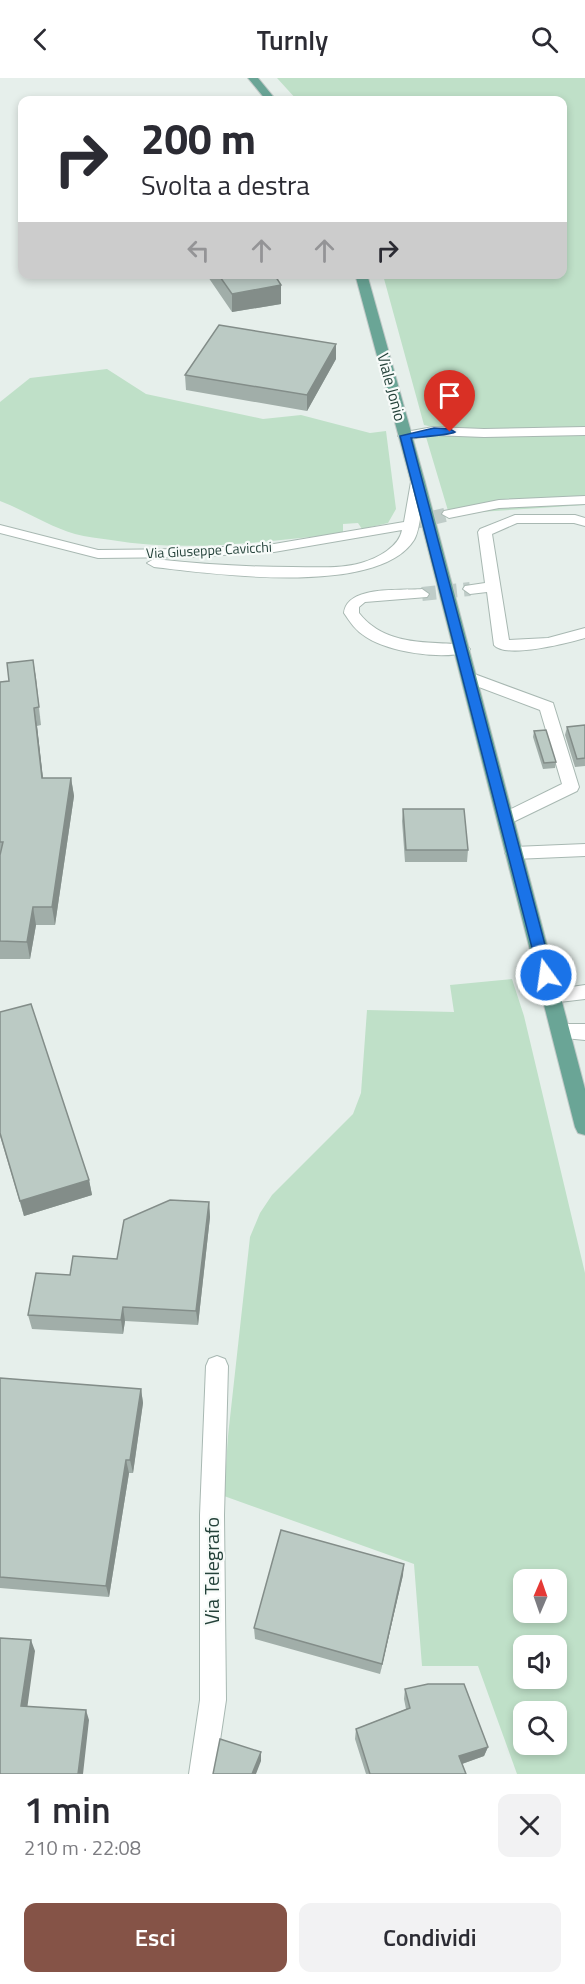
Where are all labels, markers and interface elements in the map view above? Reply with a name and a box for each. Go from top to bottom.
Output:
text: Turnly [257,19,328,60]
icon: back [24,23,57,56]
icon: search [528,23,561,56]
text: 200 m [141,106,256,170]
icon: right [42,120,120,198]
text: Svolta a destra [141,164,310,205]
icon: left [182,234,215,267]
icon: ahead [245,234,278,267]
icon: ahead [308,234,341,267]
icon: right [371,234,404,267]
street label: Viale Jonio [371,350,413,424]
pin [424,370,475,432]
icon: arrive [433,379,466,412]
street label: Via Giuseppe Cavicchi [146,536,272,563]
position arrow [514,943,578,1007]
street label: Via Telegrafo [196,1517,227,1625]
north arrow [513,1569,567,1623]
map controls [513,1569,567,1755]
button: sound [513,1635,567,1689]
button: search [513,1701,567,1755]
text: 1 min [24,1782,111,1837]
button: close [498,1794,561,1857]
text: 210 m · 22:08 [24,1832,141,1863]
button: Esci [24,1903,287,1972]
button: Condividi [299,1903,561,1972]

